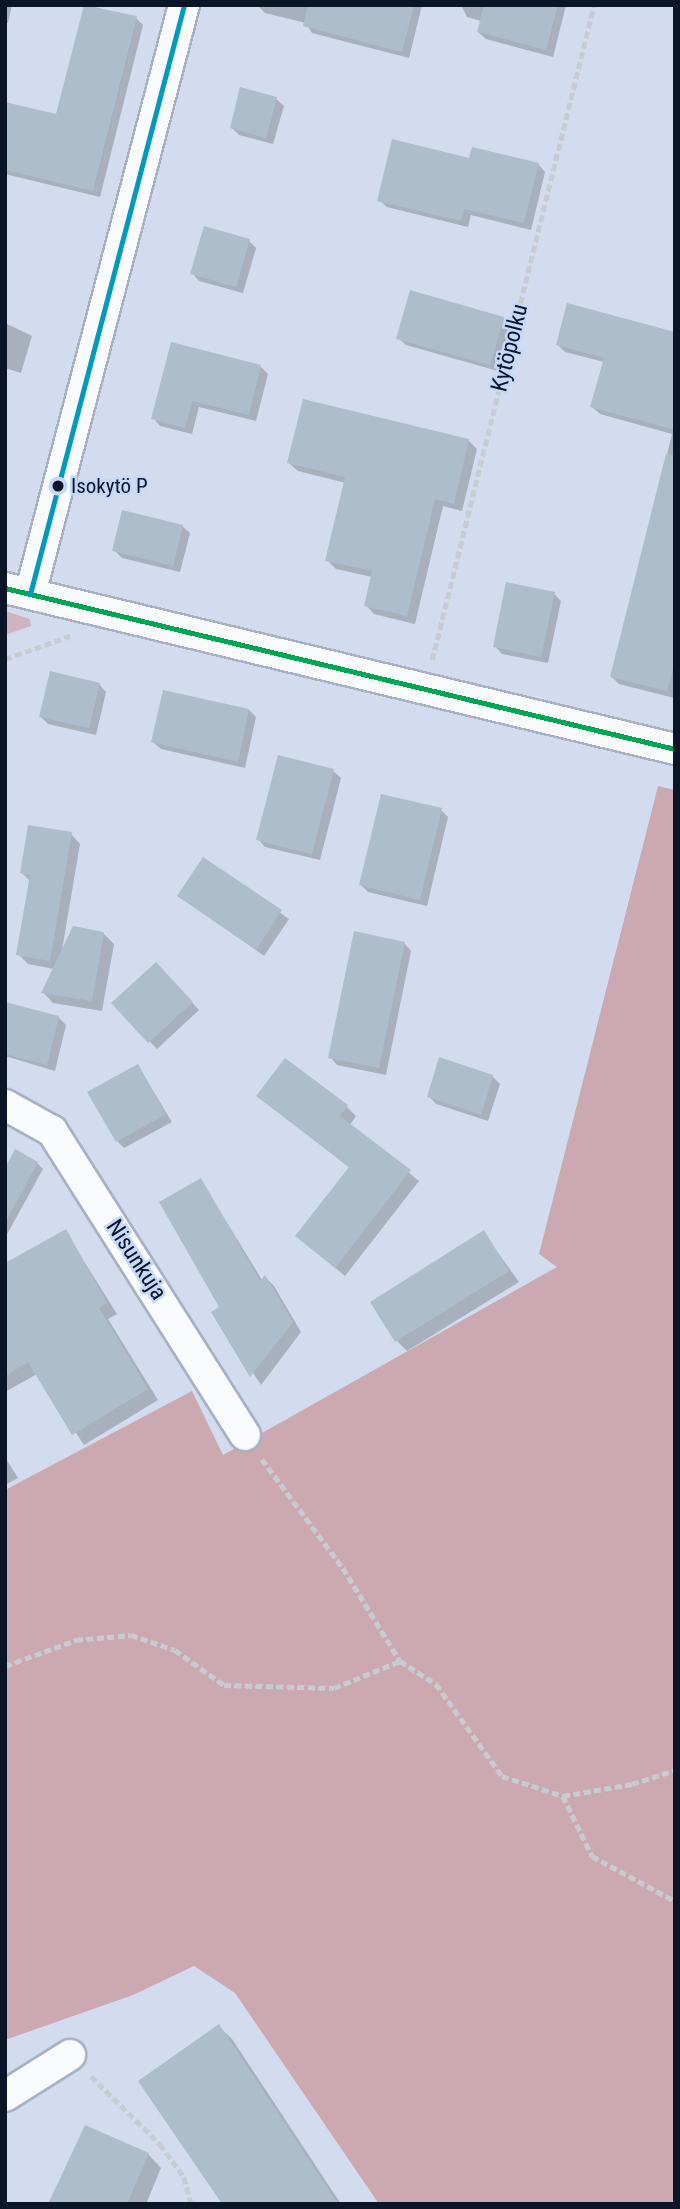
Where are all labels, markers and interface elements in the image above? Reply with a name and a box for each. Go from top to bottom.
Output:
street label: Kytöpolku [486,301,534,395]
place label: Isokytö P [71,473,148,499]
marker: Isokytö P [51,479,65,493]
street label: Nisunkuja [100,1215,172,1305]

